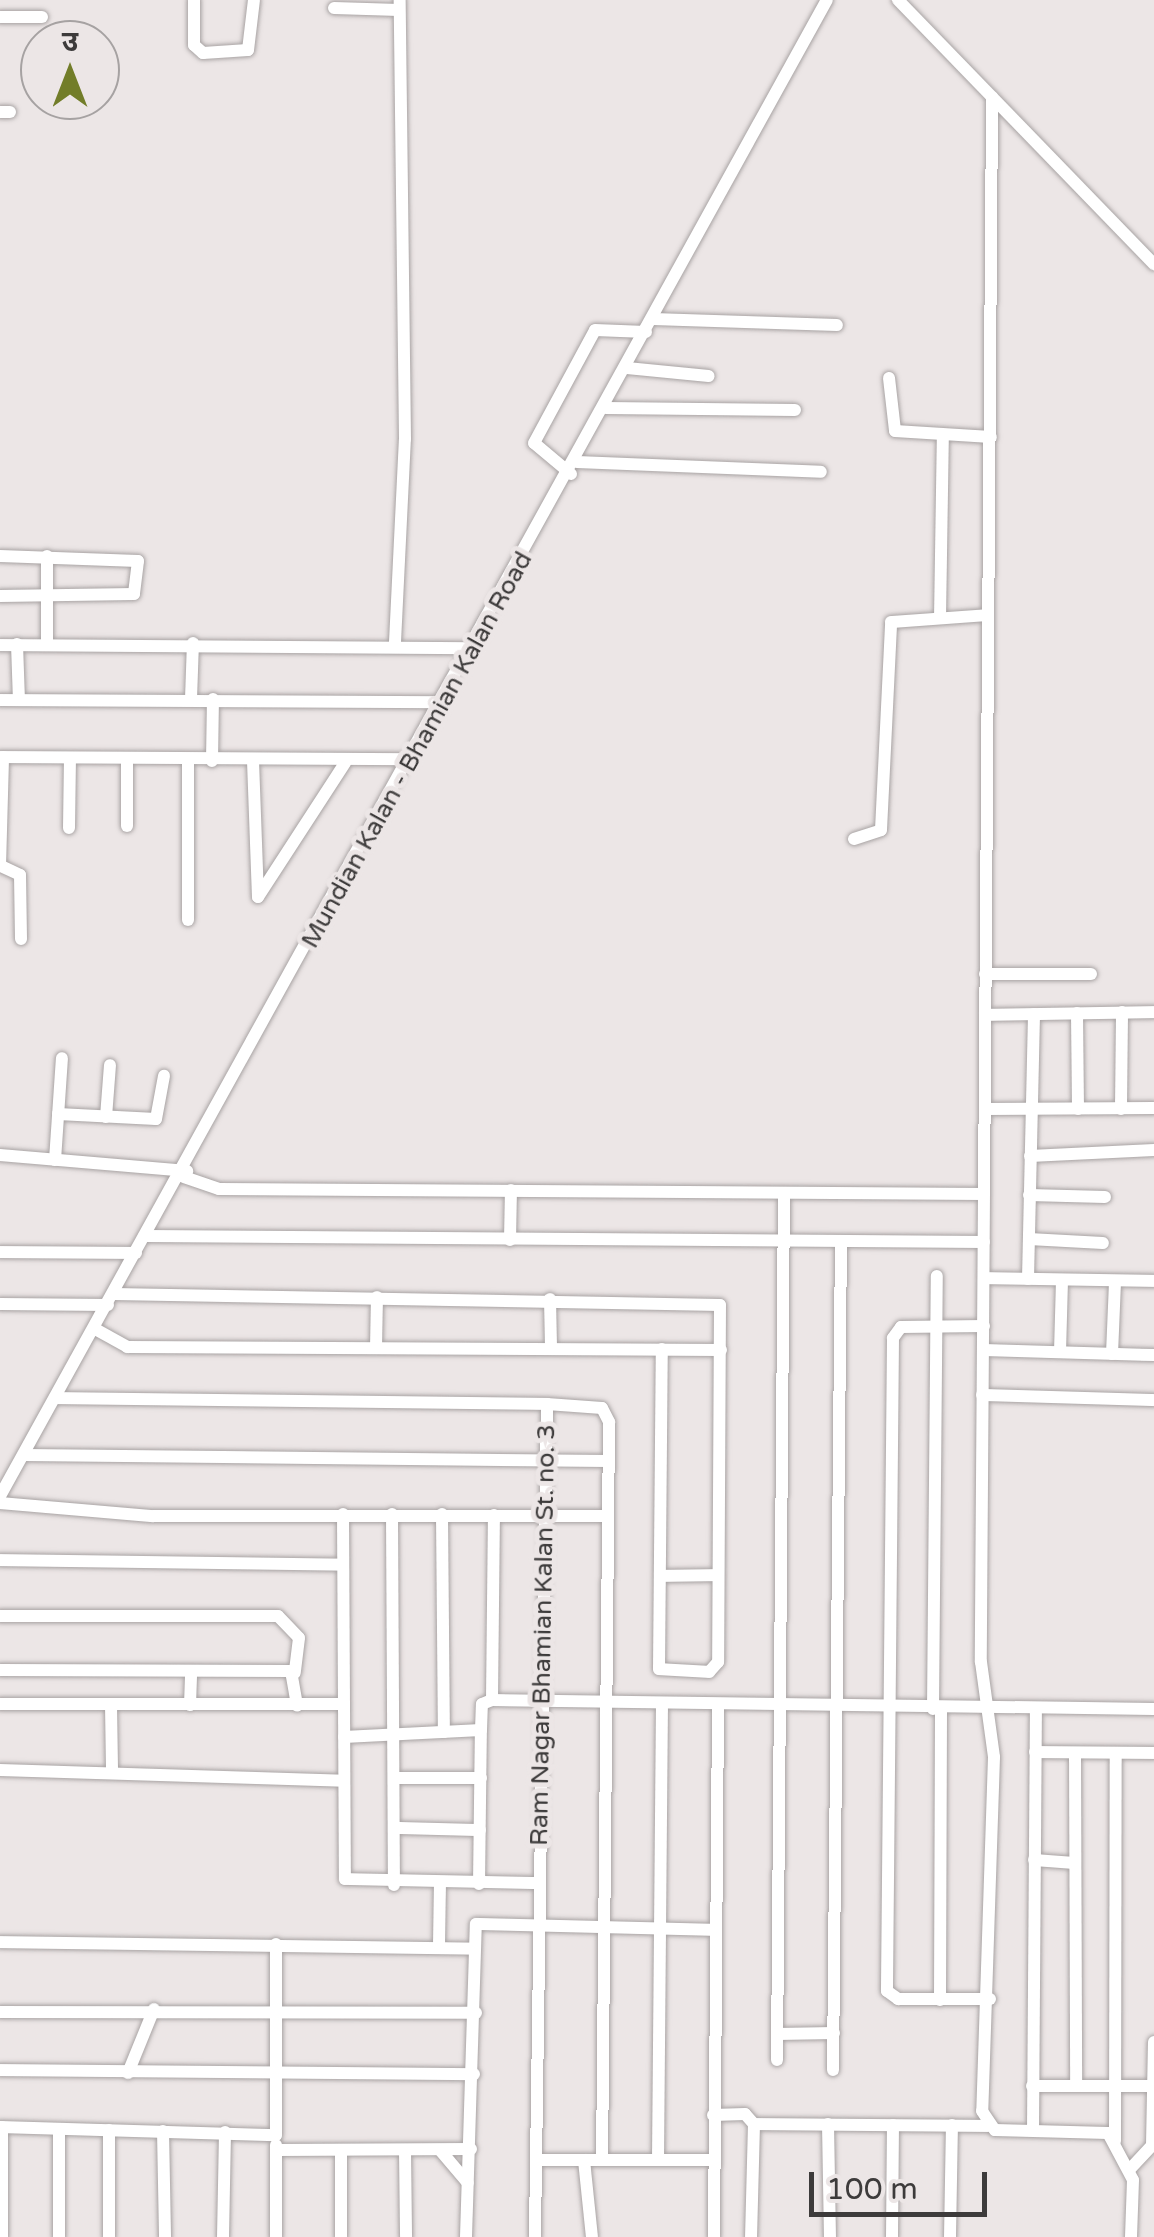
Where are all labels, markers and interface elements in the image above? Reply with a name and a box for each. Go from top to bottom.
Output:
north arrow [20,20,120,120]
text: उ [62,25,78,59]
street label: Mundian Kalan - Bhamian Kalan Road [295,547,539,953]
street label: Ram Nagar Bhamian Kalan St. no. 3 [524,1424,562,1846]
scale bar [814,2152,992,2214]
text: 100 m [826,2171,918,2208]

